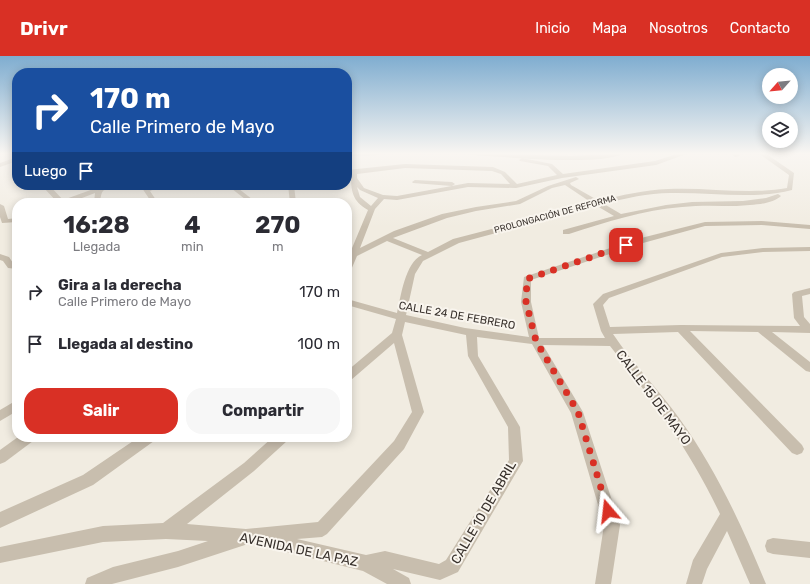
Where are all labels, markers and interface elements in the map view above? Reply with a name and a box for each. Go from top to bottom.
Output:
text: Drivr [20,17,68,40]
text: Inicio [535,20,570,37]
text: Mapa [592,20,627,37]
text: Nosotros [649,20,708,37]
text: Contacto [730,20,790,37]
north arrow [762,68,798,104]
map controls [762,68,798,148]
text: 170 m [90,82,171,115]
icon: right [24,84,76,136]
button: layers [762,112,798,148]
text: Calle Primero de Mayo [90,116,275,138]
icon: arrive [75,160,97,182]
text: Luego [24,162,67,180]
street label: PROLONGACIÓN DE REFORMA [493,192,617,235]
text: 16:28 [63,211,130,239]
text: 4 [184,211,201,239]
text: 270 [255,211,301,239]
pin [609,228,643,262]
icon: arrive [615,234,637,256]
text: Llegada [73,239,120,254]
text: min [181,239,204,254]
text: m [272,239,284,254]
text: Gira a la derecha [58,276,182,294]
icon: right [24,281,46,303]
text: 170 m [299,283,340,301]
text: Calle Primero de Mayo [58,294,191,309]
street label: CALLE 24 DE FEBRERO [398,299,516,332]
icon: arrive [24,333,46,355]
text: Llegada al destino [58,335,193,353]
text: 100 m [298,335,340,353]
street label: CALLE 15 DE MAYO [613,347,694,448]
button: Salir [24,388,178,434]
button: Compartir [186,388,340,434]
street label: CALLE 10 DE ABRIL [448,457,519,566]
position arrow [587,490,629,532]
street label: AVENIDA DE LA PAZ [238,530,360,569]

